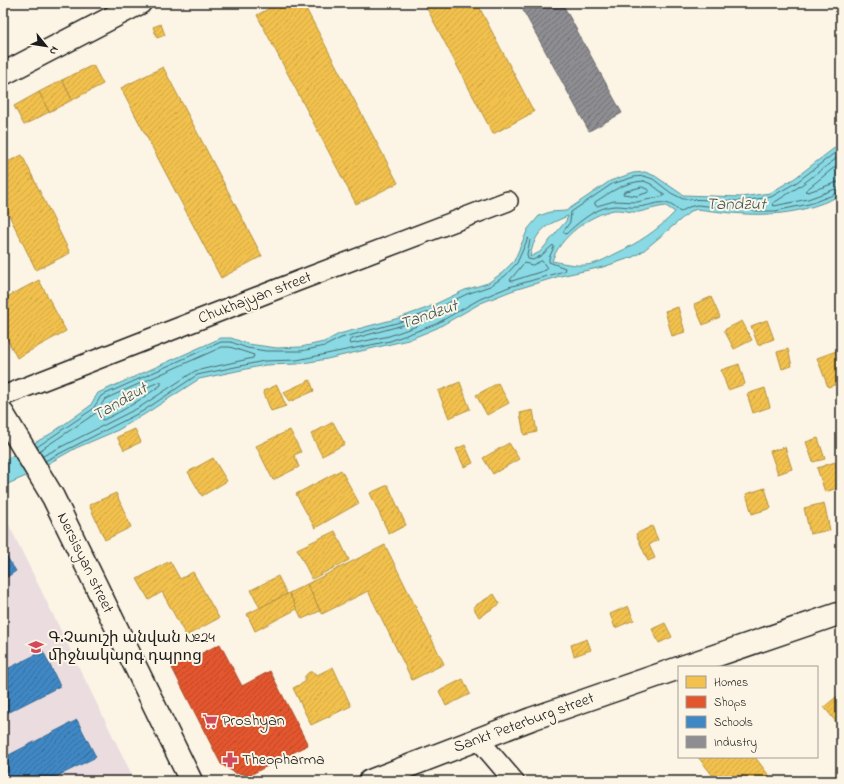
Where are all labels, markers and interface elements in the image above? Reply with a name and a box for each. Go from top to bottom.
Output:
north arrow [26,26,66,66]
text: N [45,43,63,58]
water label: Tandzut [706,192,768,217]
street label: Chukhajyan street [195,265,316,331]
water label: Tandzut [397,293,463,336]
water label: Tandzut [88,375,154,428]
street label: Nersisyan street [50,508,120,618]
place label: Գ.Չաուշի անվան №24 միջնակարգ դպրոց [48,626,215,668]
school or university icon: Գ.Չաուշի անվան №24 միջնակարգ դպրոց [27,638,45,656]
legend [678,666,818,758]
text: Homes [714,674,748,692]
street label: Sankt Peterburg street [450,686,598,760]
text: Shops [714,694,746,712]
place label: Proshyan [222,709,285,733]
supermarket icon: Proshyan [201,712,219,730]
text: Schools [714,714,753,732]
text: Industry [714,734,757,753]
place label: Theopharma [242,748,325,772]
pharmacy icon: Theopharma [221,751,239,769]

